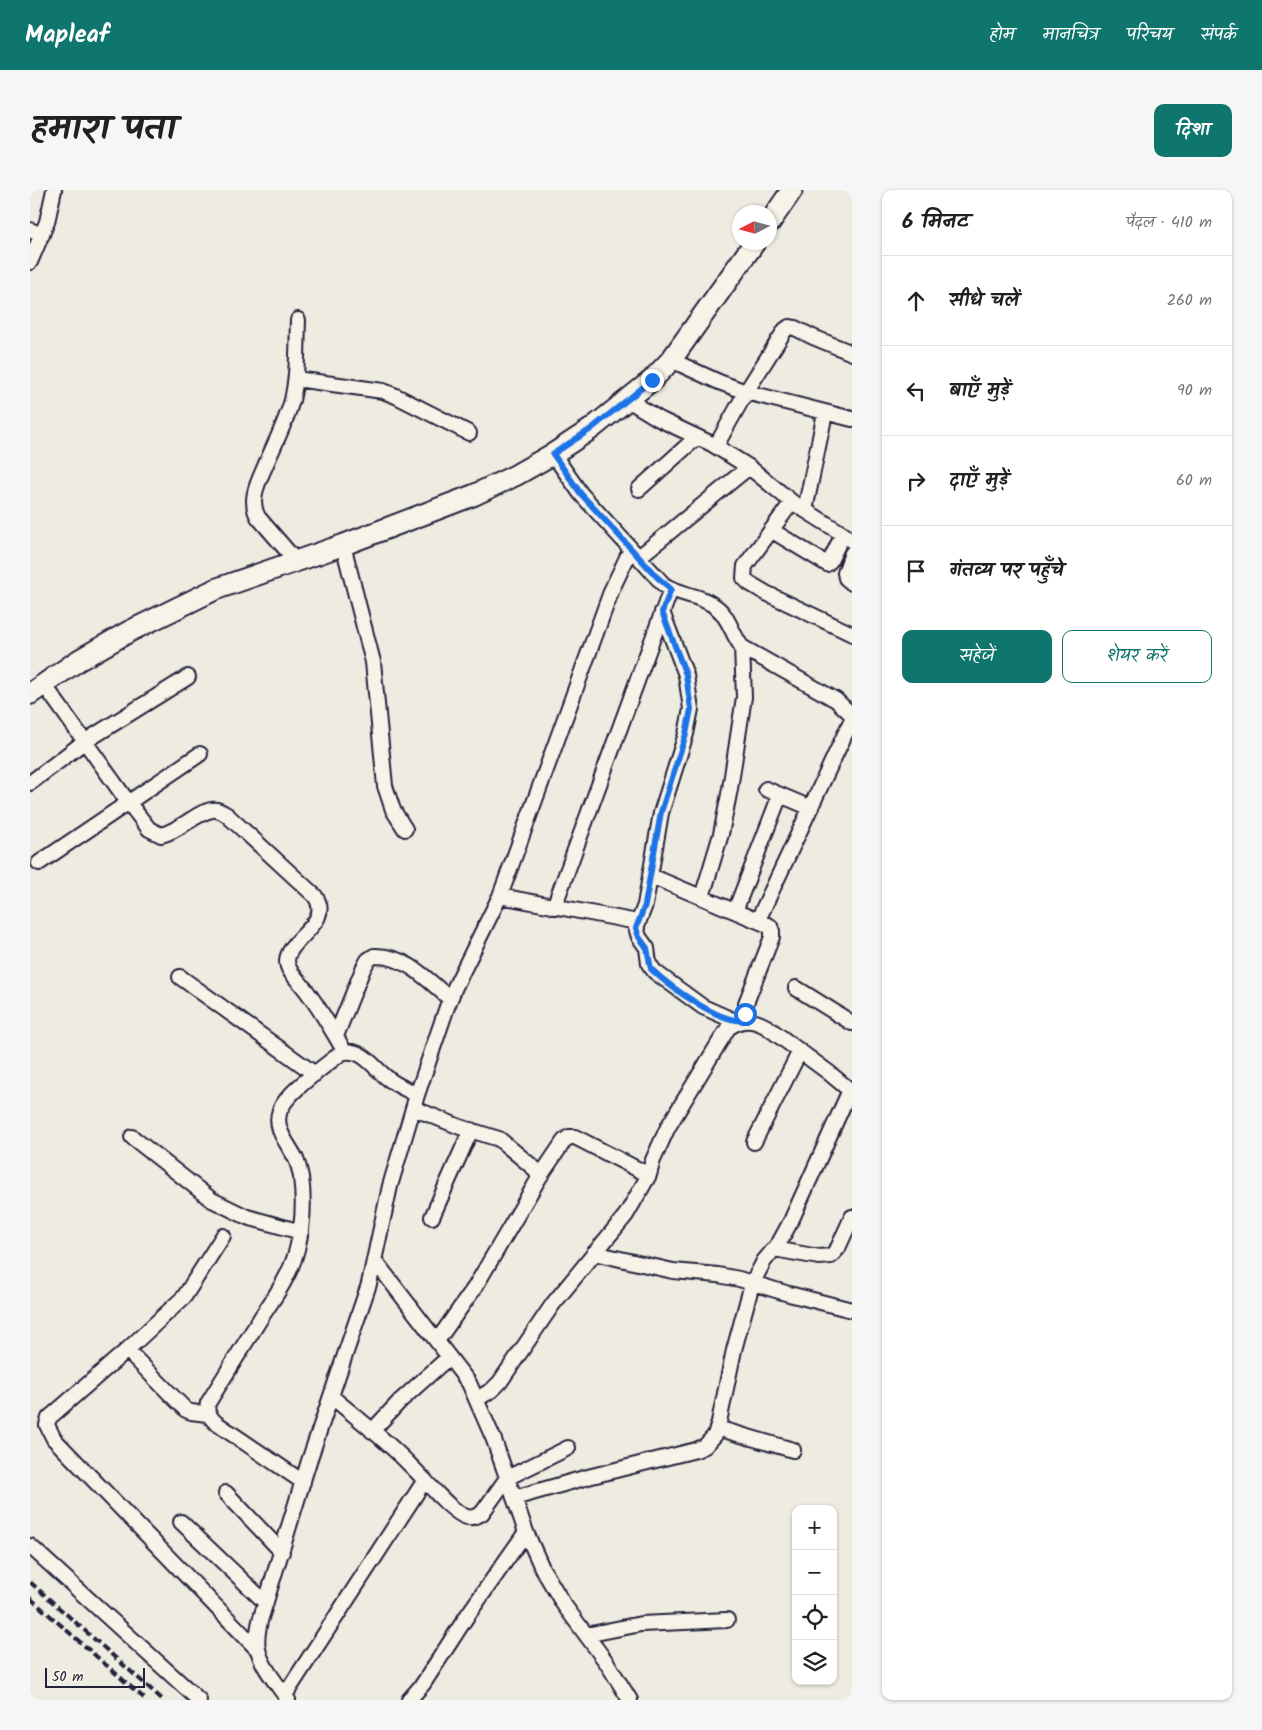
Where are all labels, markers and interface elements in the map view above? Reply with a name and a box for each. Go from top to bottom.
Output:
text: Mapleaf [25,16,109,55]
text: होम [989,21,1014,50]
text: मानचित्र [1042,21,1098,50]
text: परिचय [1126,21,1172,50]
text: संपर्क [1200,21,1237,50]
text: हमारा पता [30,102,176,158]
button: दिशा [1154,104,1232,157]
north arrow [732,205,777,250]
text: 6 मिनट [902,206,969,239]
text: पैदल · 410 m [1126,210,1212,235]
text: सीधे चलें [949,286,1019,316]
icon: ahead [902,287,930,315]
text: 260 m [1167,288,1212,313]
route end [641,369,664,392]
text: बाएँ मुड़ें [949,376,1010,406]
icon: left [902,377,930,405]
text: 90 m [1177,378,1212,403]
text: दाएँ मुड़ें [949,466,1008,496]
icon: right [902,467,930,495]
text: 60 m [1176,468,1212,493]
text: गंतव्य पर पहुँचे [949,556,1064,586]
icon: arrive [902,557,930,585]
button: सहेजें [902,630,1052,683]
button: शेयर करें [1062,630,1212,683]
route start [734,1003,757,1026]
map controls [792,1505,837,1685]
button: + [792,1505,837,1550]
button: − [792,1550,837,1595]
button: locate [792,1595,837,1640]
button: layers [792,1640,837,1685]
scale bar [45,1665,145,1688]
text: 50 m [52,1666,83,1688]

